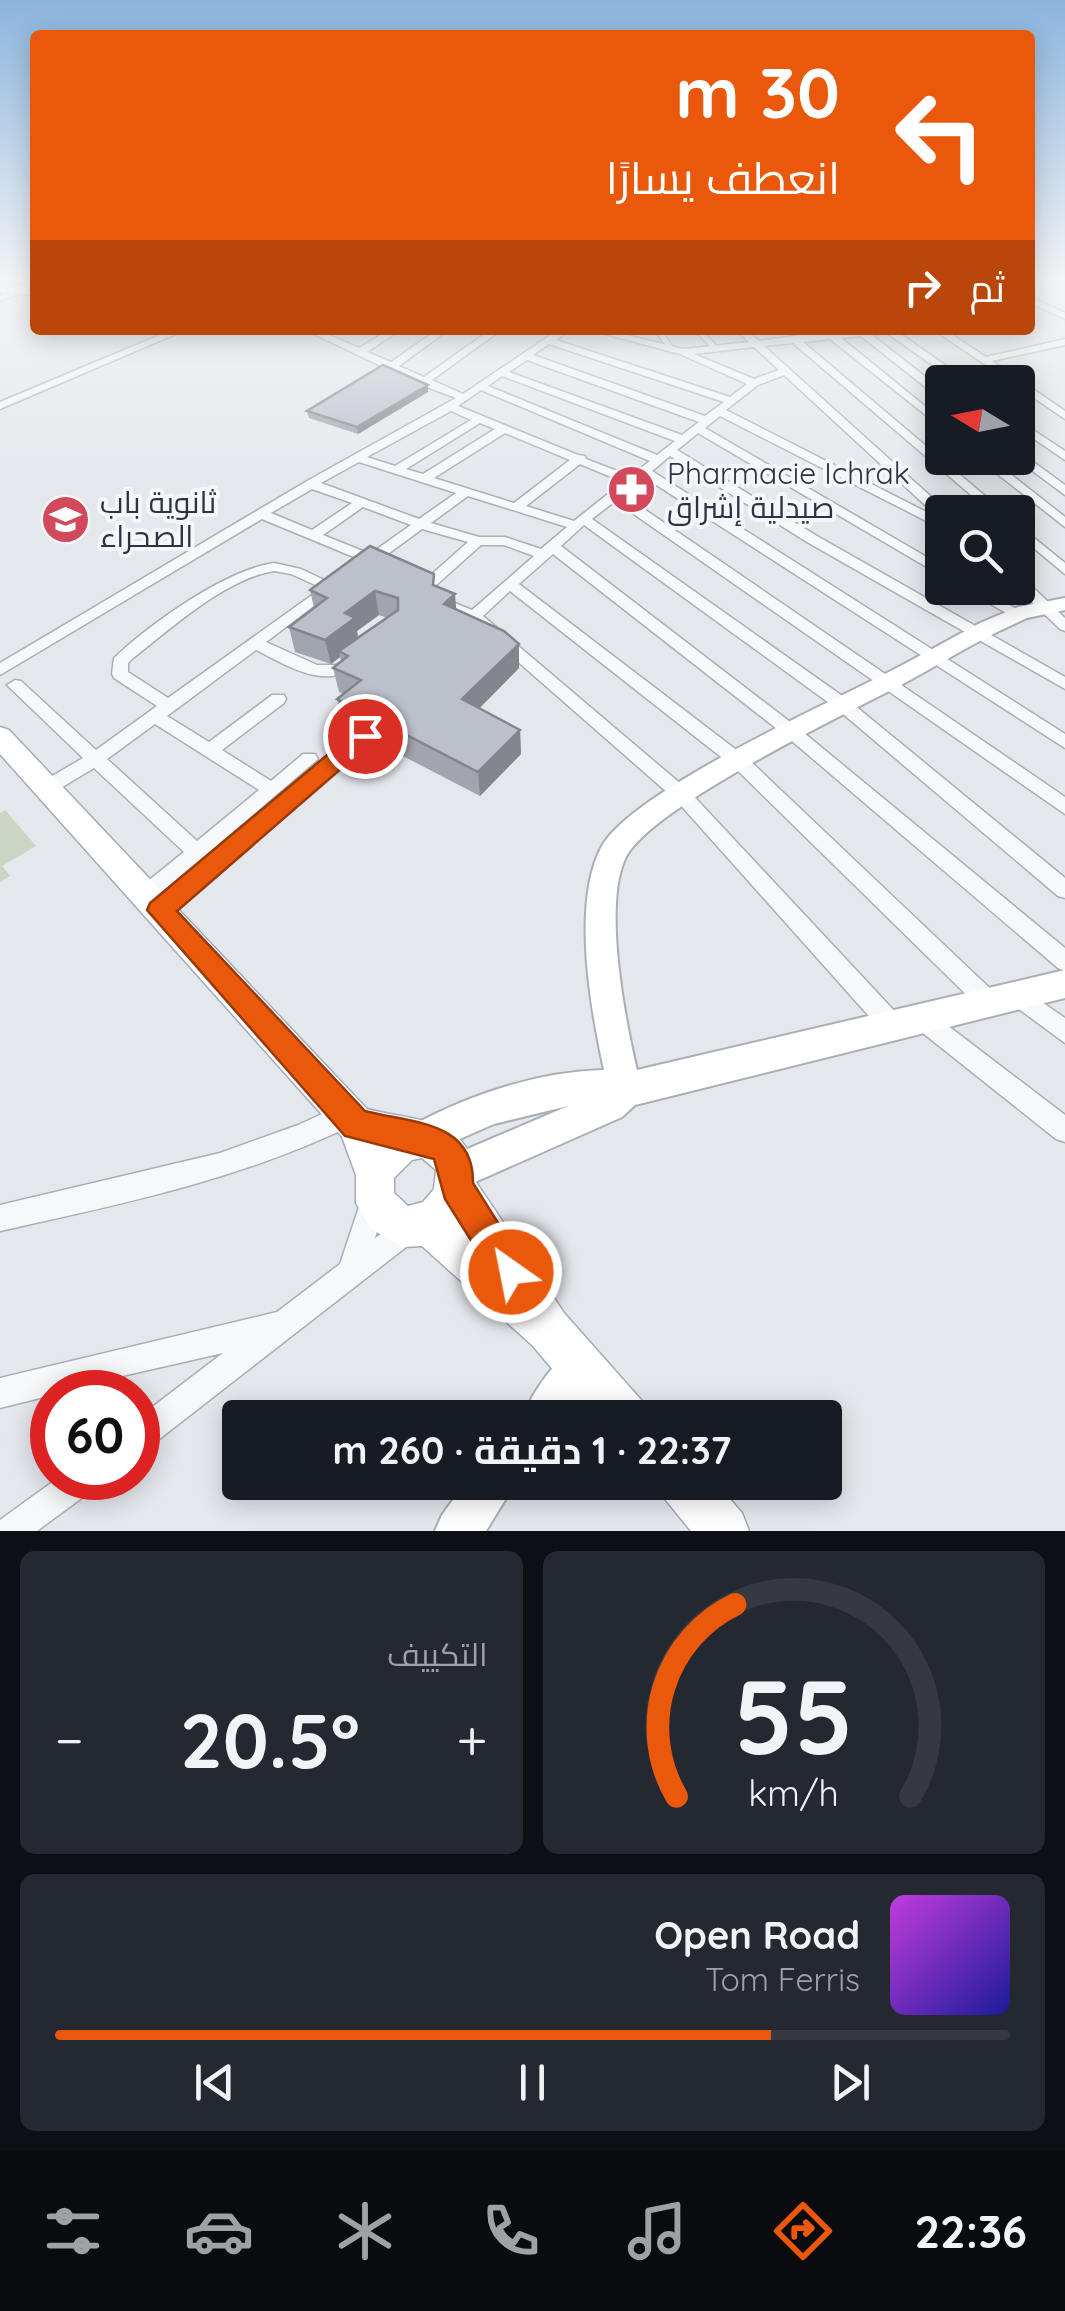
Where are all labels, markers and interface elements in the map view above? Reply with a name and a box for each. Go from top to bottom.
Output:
text: 30 m [675,48,840,136]
icon: left [875,70,1005,200]
text: انعطف يسارًا [606,149,840,205]
icon: right [895,260,950,315]
text: ثم [970,264,1005,312]
north arrow [925,365,1035,475]
map controls [925,365,1035,605]
place label: Pharmacie Ichrak صيدلية إشراق [667,454,910,526]
pharmacy icon: Pharmacie Ichrak صيدلية إشراق [606,464,658,516]
place label: ثانوية باب الصحراء [100,483,216,555]
school or university icon: ثانوية باب الصحراء [39,493,91,545]
button: search [925,495,1035,605]
pin [323,694,408,779]
icon: arrive [338,709,393,764]
position arrow [459,1220,563,1324]
speed limit sign: 60 [30,1370,160,1500]
text: 22:37 · 1 دقيقة · 260 m [333,1426,731,1474]
text: التكييف [387,1634,488,1674]
text: 55 [734,1650,854,1780]
text: 20.5° [180,1693,360,1787]
text: − [55,1705,84,1774]
text: + [457,1705,488,1774]
text: km/h [748,1770,839,1815]
text: Open Road [654,1911,860,1959]
text: Tom Ferris [705,1959,860,1999]
icon: previous [187,2055,242,2110]
icon: pause [505,2055,560,2110]
icon: next [823,2055,878,2110]
icon: filters [38,2196,108,2266]
icon: car [184,2196,254,2266]
icon: climate [330,2196,400,2266]
icon: phone [476,2196,546,2266]
icon: music [622,2196,692,2266]
icon: directions [768,2196,838,2266]
text: 22:36 [914,2203,1027,2259]

